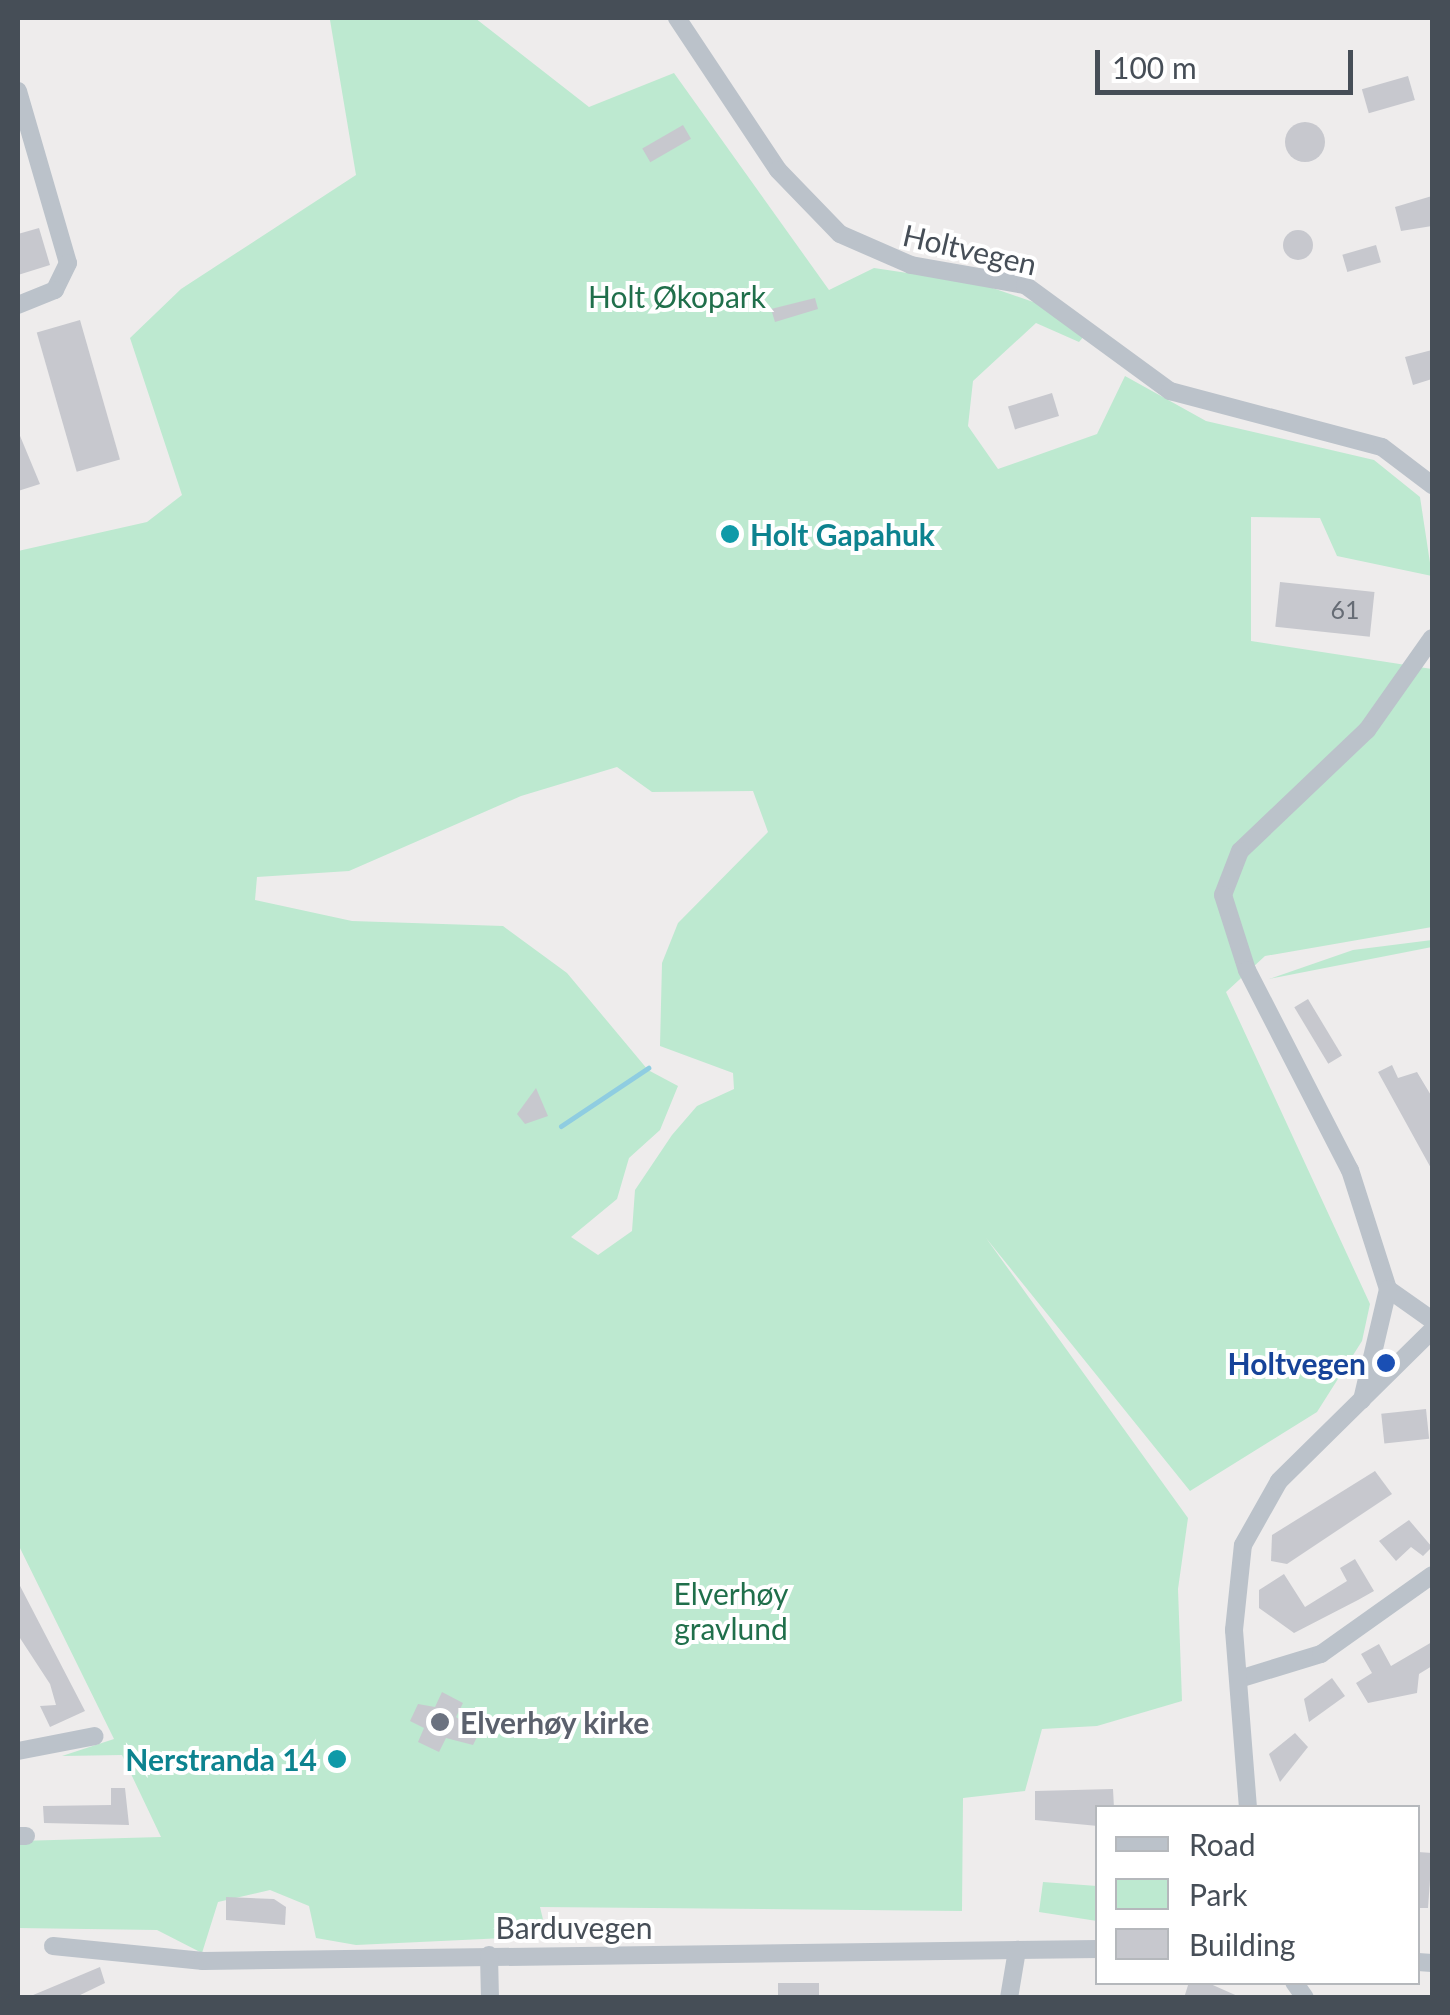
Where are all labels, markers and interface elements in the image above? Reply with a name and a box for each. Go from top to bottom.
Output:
scale bar [1100,30,1358,92]
text: 100 m [1112,49,1197,85]
street label: Holtvegen [900,216,1040,282]
park label: Holt Økopark [588,278,766,314]
place label: Holt Gapahuk [750,516,935,552]
marker: Holt Gapahuk [719,523,741,545]
house number: 61 [1331,594,1359,624]
place label: Holtvegen [1228,1345,1366,1381]
marker: Holtvegen [1375,1352,1397,1374]
park label: Elverhøy gravlund [674,1575,788,1646]
place label: Elverhøy kirke [460,1704,650,1740]
marker: Elverhøy kirke [429,1711,451,1733]
place label: Nerstranda 14 [125,1741,317,1777]
marker: Nerstranda 14 [326,1748,348,1770]
legend [1095,1805,1420,1985]
text: Road [1189,1826,1256,1862]
text: Park [1189,1876,1248,1912]
street label: Barduvegen [496,1909,652,1945]
text: Building [1189,1926,1295,1962]

